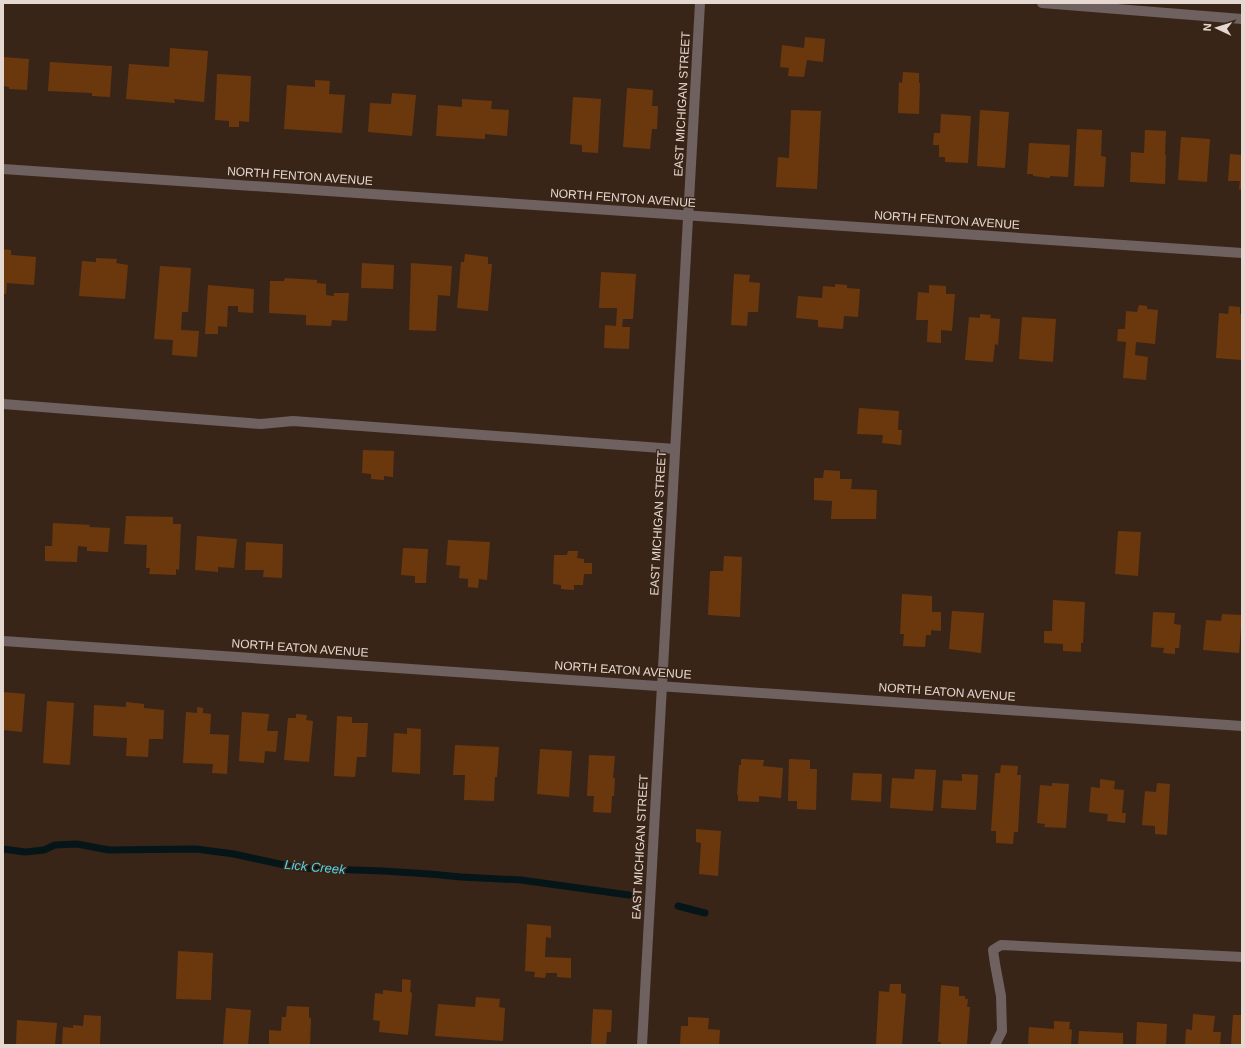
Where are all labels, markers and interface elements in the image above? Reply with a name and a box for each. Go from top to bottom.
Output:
north arrow [1197,8,1237,48]
text: N [1201,23,1213,32]
street label: EAST MICHIGAN STREET [671,31,693,177]
street label: NORTH FENTON AVENUE [227,164,373,188]
street label: NORTH FENTON AVENUE [550,186,696,210]
street label: NORTH FENTON AVENUE [874,208,1020,232]
street label: EAST MICHIGAN STREET [647,450,669,596]
street label: NORTH EATON AVENUE [231,636,369,660]
street label: NORTH EATON AVENUE [554,658,692,682]
street label: NORTH EATON AVENUE [878,680,1016,704]
street label: EAST MICHIGAN STREET [629,774,651,920]
water label: Lick Creek [284,857,348,877]

